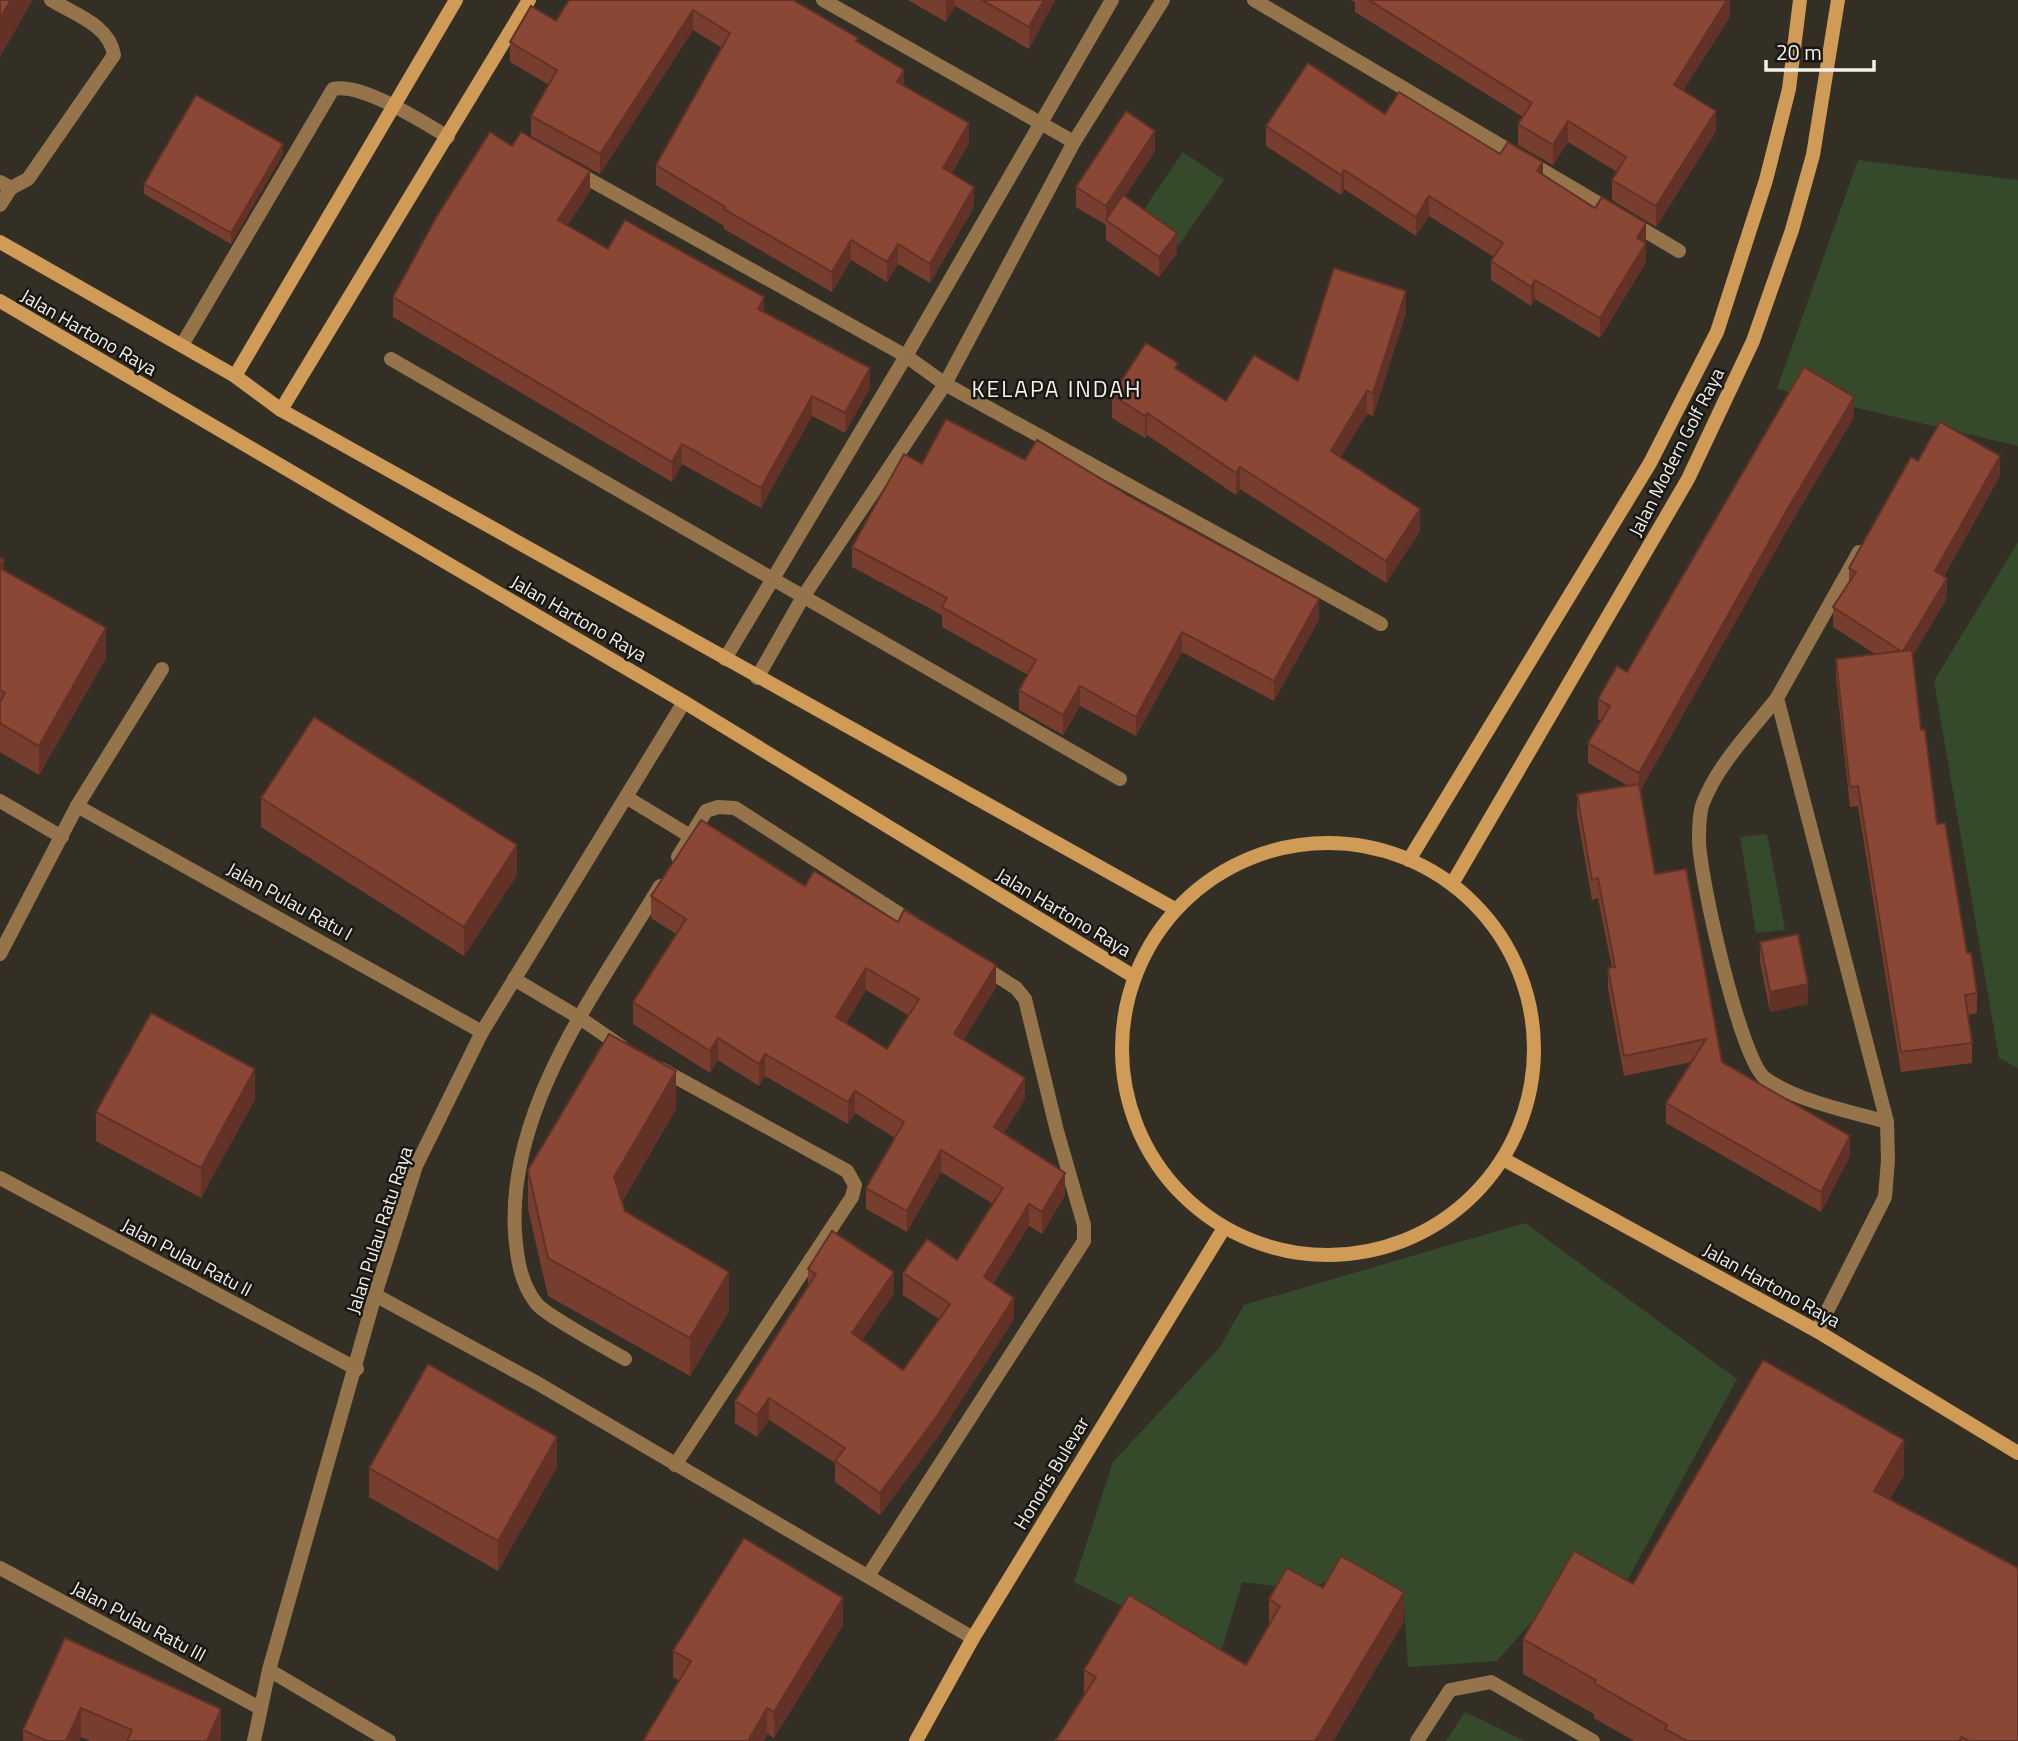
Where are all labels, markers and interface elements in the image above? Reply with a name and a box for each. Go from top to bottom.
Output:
scale bar [1766,28,1874,72]
text: 20 m [1776,36,1822,68]
street label: Jalan Hartono Raya [16,281,163,383]
street label: Jalan Modern Golf Raya [1620,362,1731,541]
district label: KELAPA INDAH [971,371,1143,406]
street label: Jalan Hartono Raya [506,567,653,669]
street label: Jalan Pulau Ratu I [222,854,358,947]
street label: Jalan Hartono Raya [991,860,1138,964]
street label: Jalan Pulau Ratu Raya [338,1142,419,1317]
street label: Jalan Pulau Ratu II [117,1210,258,1303]
street label: Jalan Hartono Raya [1698,1235,1847,1335]
street label: Honoris Bulevar [1005,1410,1096,1535]
street label: Jalan Pulau Ratu III [67,1573,212,1668]

